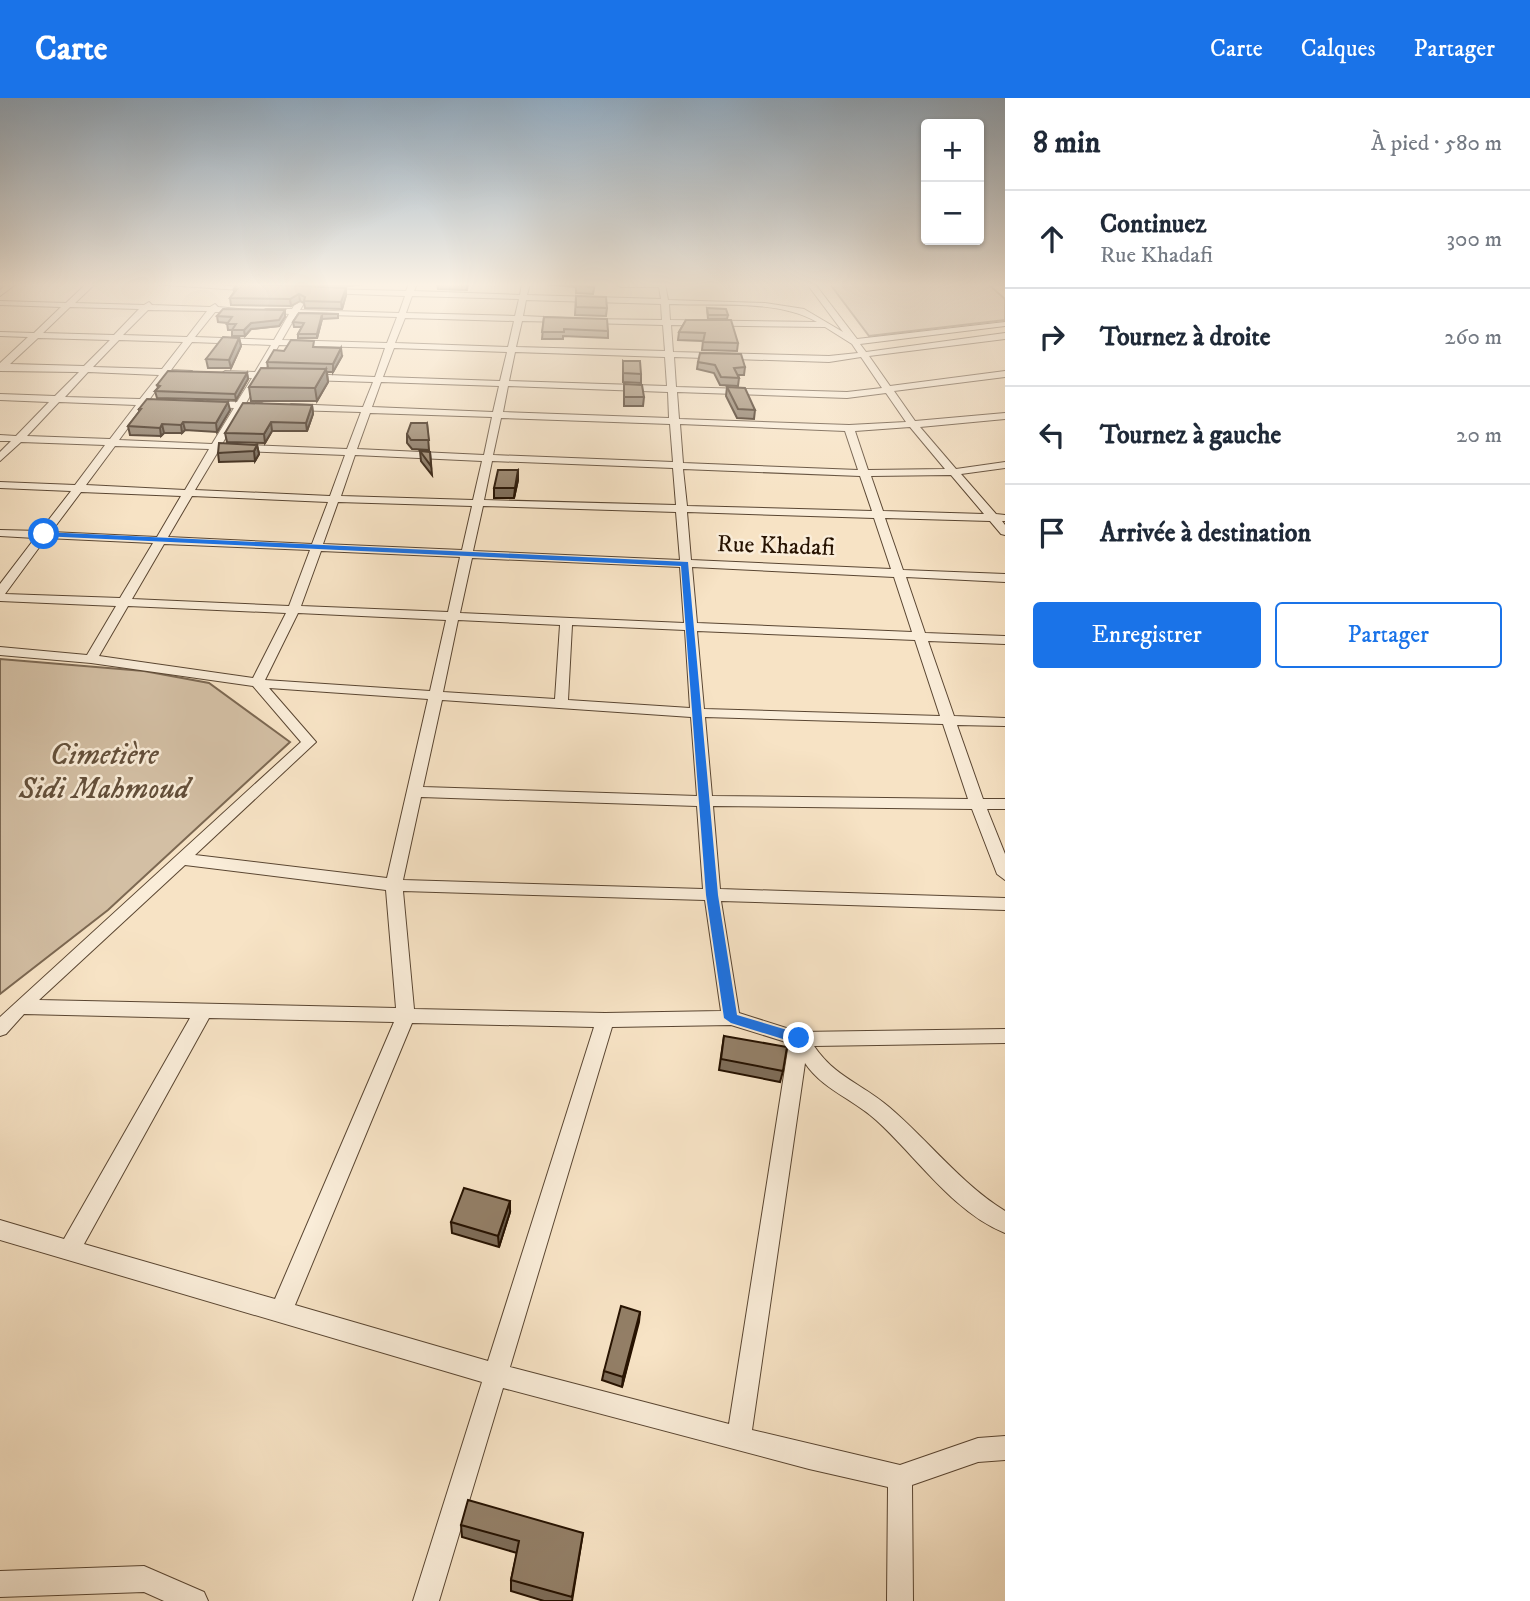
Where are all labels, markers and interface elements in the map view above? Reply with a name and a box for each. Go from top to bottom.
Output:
text: Carte [35,29,107,70]
text: Carte [1210,34,1263,64]
text: Calques [1301,34,1376,64]
text: Partager [1414,34,1495,64]
map controls [921,119,984,245]
button: + [921,119,984,182]
text: 8 min [1033,125,1100,162]
text: À pied · 580 m [1371,129,1502,158]
button: − [921,182,984,245]
text: Continuez [1100,208,1206,241]
icon: ahead [1033,220,1071,258]
text: 300 m [1446,225,1502,254]
text: Rue Khadafi [1100,241,1213,270]
icon: right [1033,318,1071,356]
text: Tournez à droite [1100,321,1271,354]
text: 260 m [1444,323,1502,352]
icon: left [1033,416,1071,454]
text: Tournez à gauche [1100,419,1281,452]
text: 20 m [1456,421,1502,450]
icon: arrive [1033,514,1071,552]
text: Arrivée à destination [1100,517,1311,550]
route start [28,518,59,549]
street label: Rue Khadafi [717,529,836,563]
button: Enregistrer [1033,602,1261,668]
button: Partager [1275,602,1502,668]
park label: Cimetière Sidi Mahmoud [18,737,194,808]
route end [783,1022,814,1053]

